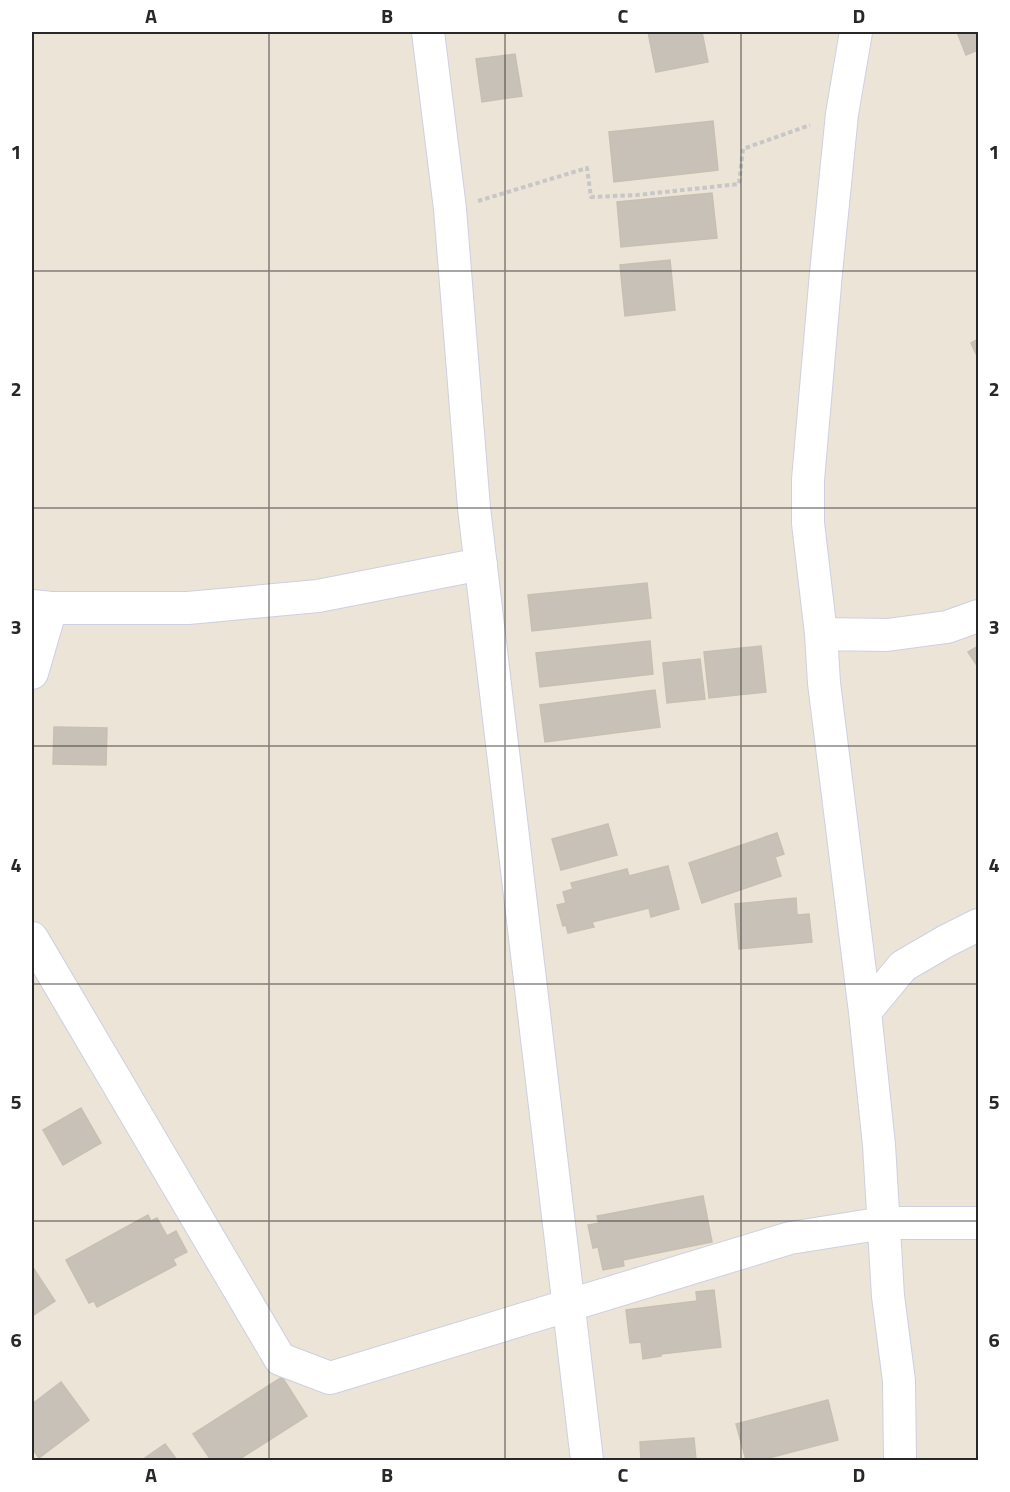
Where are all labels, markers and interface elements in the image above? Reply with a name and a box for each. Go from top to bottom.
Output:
text: A [145,0,157,31]
text: B [381,0,393,31]
text: C [618,0,629,31]
text: D [853,0,865,31]
text: 1 [10,136,22,167]
text: 1 [988,136,1000,167]
text: 2 [10,373,22,404]
text: 2 [988,373,1000,404]
text: 3 [10,611,22,642]
text: 3 [988,611,1000,642]
text: 4 [10,849,22,880]
text: 4 [988,849,1000,880]
text: 5 [10,1086,22,1117]
text: 5 [988,1086,1000,1117]
text: 6 [10,1324,22,1355]
text: 6 [988,1324,1000,1355]
text: A [145,1459,157,1490]
text: B [381,1459,393,1490]
text: C [618,1459,629,1490]
text: D [853,1459,865,1490]

